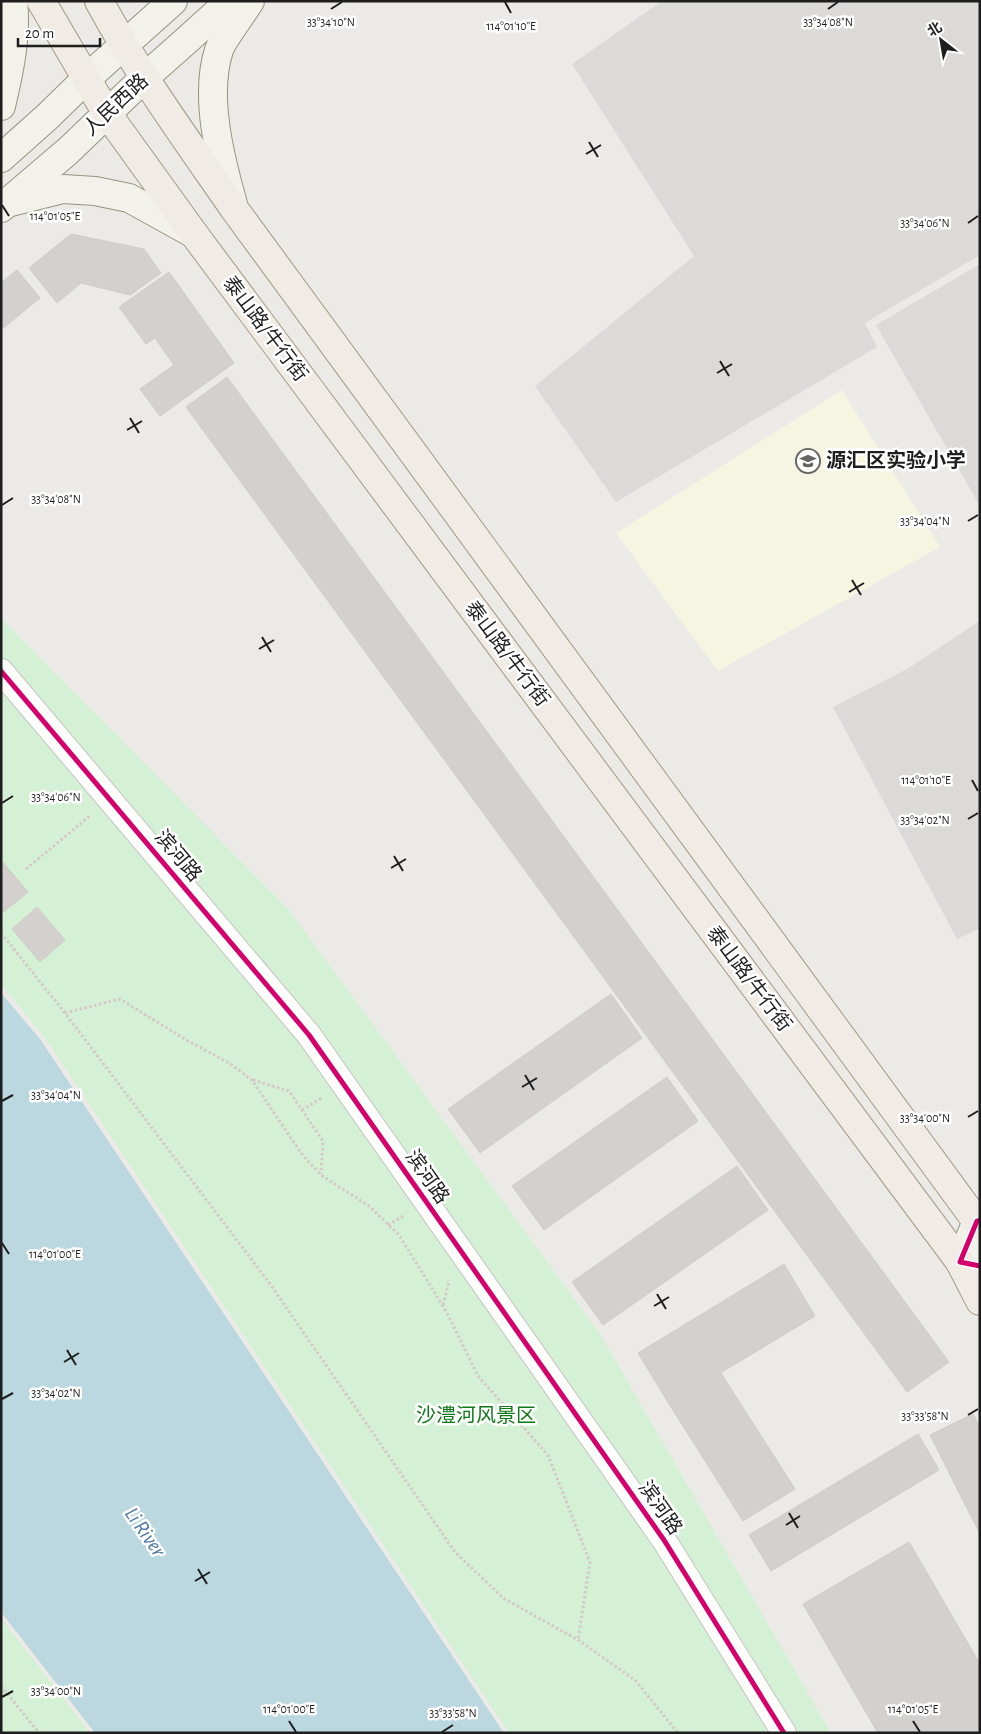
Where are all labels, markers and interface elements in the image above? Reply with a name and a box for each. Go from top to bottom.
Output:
scale bar [18,15,100,47]
north arrow [916,15,966,65]
text: 33°34'10"N [307,16,355,28]
text: 33°34'08"N [803,16,853,28]
text: 北 [925,19,944,39]
text: 114°01'10"E [486,20,536,32]
text: 20 m [25,26,54,41]
street label: 人民西路 [79,70,152,140]
text: 114°01'05"E [30,210,80,222]
text: 33°34'06"N [900,217,950,229]
street label: 泰山路/牛行街 [219,272,312,385]
school or university icon: 源汇区实验小学 [795,448,821,474]
place label: 源汇区实验小学 [826,449,966,471]
text: 33°34'08"N [31,493,81,505]
text: 33°34'04"N [900,515,950,527]
street label: 泰山路/牛行街 [461,597,554,710]
text: 114°01'10"E [901,774,951,786]
text: 33°34'06"N [31,791,81,803]
text: 33°34'02"N [900,814,950,826]
street label: 滨河路 [151,825,206,885]
street label: 泰山路/牛行街 [703,922,796,1035]
text: 33°34'04"N [31,1089,81,1101]
text: 33°34'00"N [900,1112,950,1124]
street label: 滨河路 [402,1146,454,1207]
text: 114°01'00"E [29,1248,81,1260]
text: 33°34'02"N [31,1387,81,1399]
park label: 沙澧河风景区 [416,1405,536,1426]
text: 33°33'58"N [901,1410,949,1422]
street label: 滨河路 [635,1477,687,1538]
water label: Li River [121,1504,170,1561]
text: 33°34'00"N [31,1685,81,1697]
text: 114°01'00"E [263,1703,315,1715]
text: 114°01'05"E [888,1703,938,1715]
text: 33°33'58"N [429,1707,477,1719]

